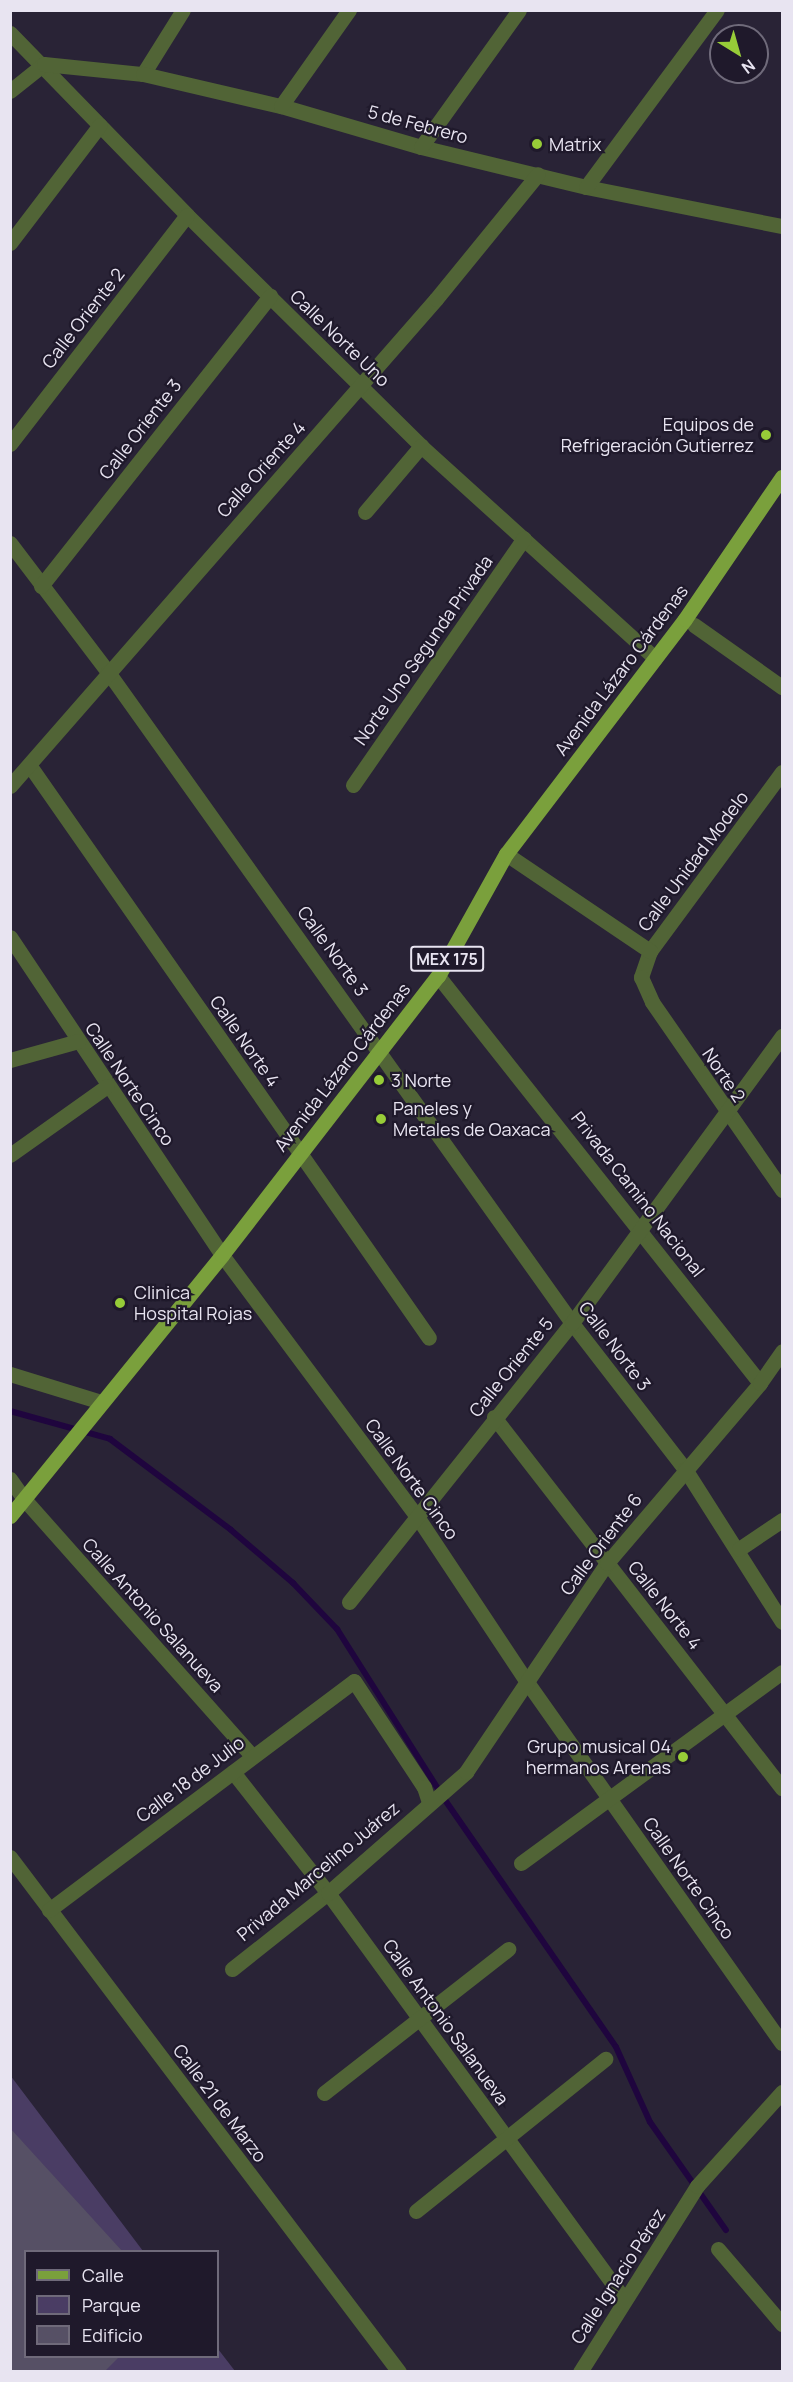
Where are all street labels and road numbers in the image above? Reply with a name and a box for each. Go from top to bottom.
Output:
street label: 5 de Febrero [366,100,470,148]
street label: Calle Oriente 2 [37,264,129,372]
street label: Calle Norte Uno [286,285,394,391]
street label: Calle Oriente 3 [94,375,186,483]
street label: Calle Oriente 4 [212,417,310,521]
street label: Norte Uno Segunda Privada [349,551,497,749]
street label: Avenida Lázaro Cárdenas [550,581,692,759]
street label: Calle Unidad Modelo [633,787,753,935]
street label: Calle Norte 3 [293,902,373,1000]
road number: MEX 175 [410,946,484,972]
street label: Avenida Lázaro Cárdenas [270,978,414,1156]
street label: Calle Norte 4 [206,991,284,1091]
street label: Calle Norte Cinco [81,1018,179,1150]
street label: Norte 2 [698,1044,750,1106]
street label: Privada Camino Nacional [567,1107,709,1281]
street label: Calle Norte 3 [575,1297,655,1395]
street label: Calle Oriente 5 [464,1313,558,1421]
street label: Calle Norte Cinco [361,1414,463,1544]
street label: Calle Oriente 6 [556,1489,646,1599]
street label: Calle Antonio Salanueva [78,1534,228,1696]
street label: Calle Norte 4 [624,1556,706,1654]
street label: Calle 18 de Julio [132,1731,248,1827]
street label: Privada Marcelino Juárez [233,1797,403,1945]
street label: Calle Norte Cinco [639,1813,739,1943]
street label: Calle Antonio Salanueva [379,1935,513,2109]
street label: Calle 21 de Marzo [169,2040,271,2166]
street label: Calle Ignacio Pérez [566,2204,670,2348]

